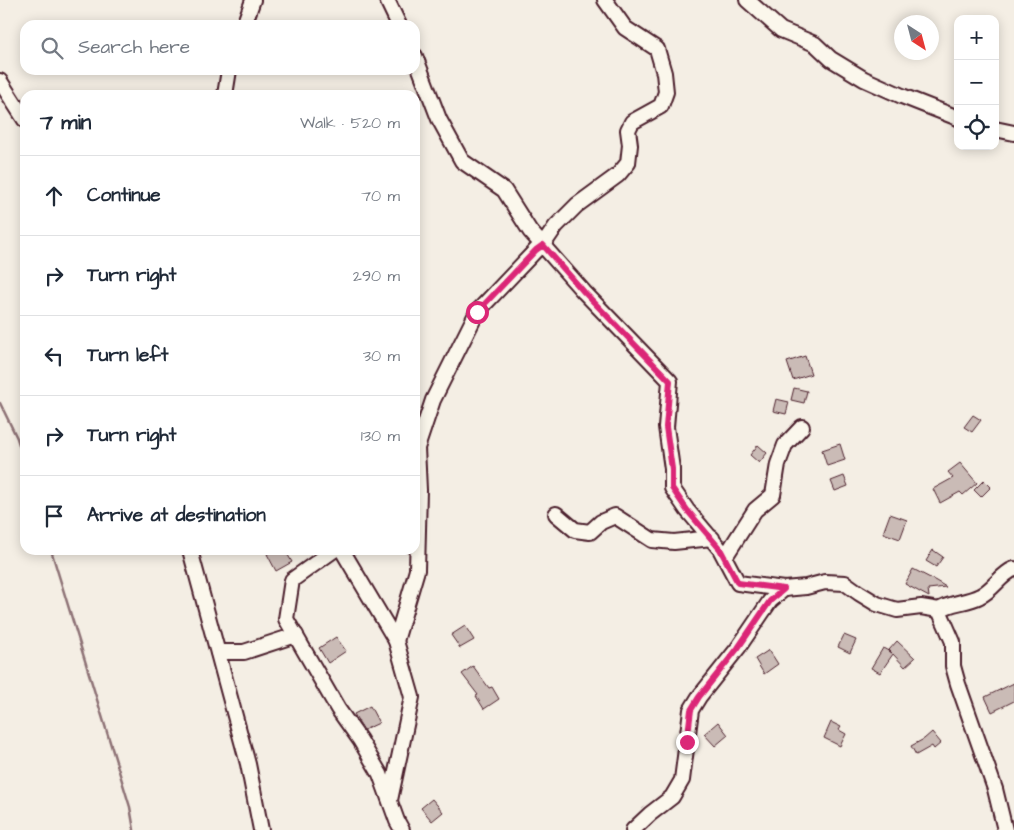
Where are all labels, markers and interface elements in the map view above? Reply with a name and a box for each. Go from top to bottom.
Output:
north arrow [894,15,939,60]
map controls [954,15,999,150]
button: + [954,15,999,60]
search box [20,20,420,75]
icon: search [38,34,66,62]
text: Search here [78,34,190,61]
button: − [954,60,999,105]
button: locate [954,105,999,150]
text: 7 min [40,108,91,137]
text: Walk · 520 m [300,112,400,134]
icon: ahead [40,182,68,210]
text: Continue [87,182,161,209]
text: 70 m [361,185,400,207]
icon: right [40,262,68,290]
text: Turn right [87,262,176,289]
text: 290 m [353,265,400,287]
route start [466,301,489,324]
icon: left [40,342,68,370]
text: Turn left [87,342,168,369]
text: 30 m [363,345,400,367]
icon: right [40,422,68,450]
text: Turn right [87,422,176,449]
text: 130 m [361,425,400,447]
icon: arrive [40,502,68,530]
text: Arrive at destination [87,502,266,529]
route end [676,731,699,754]

